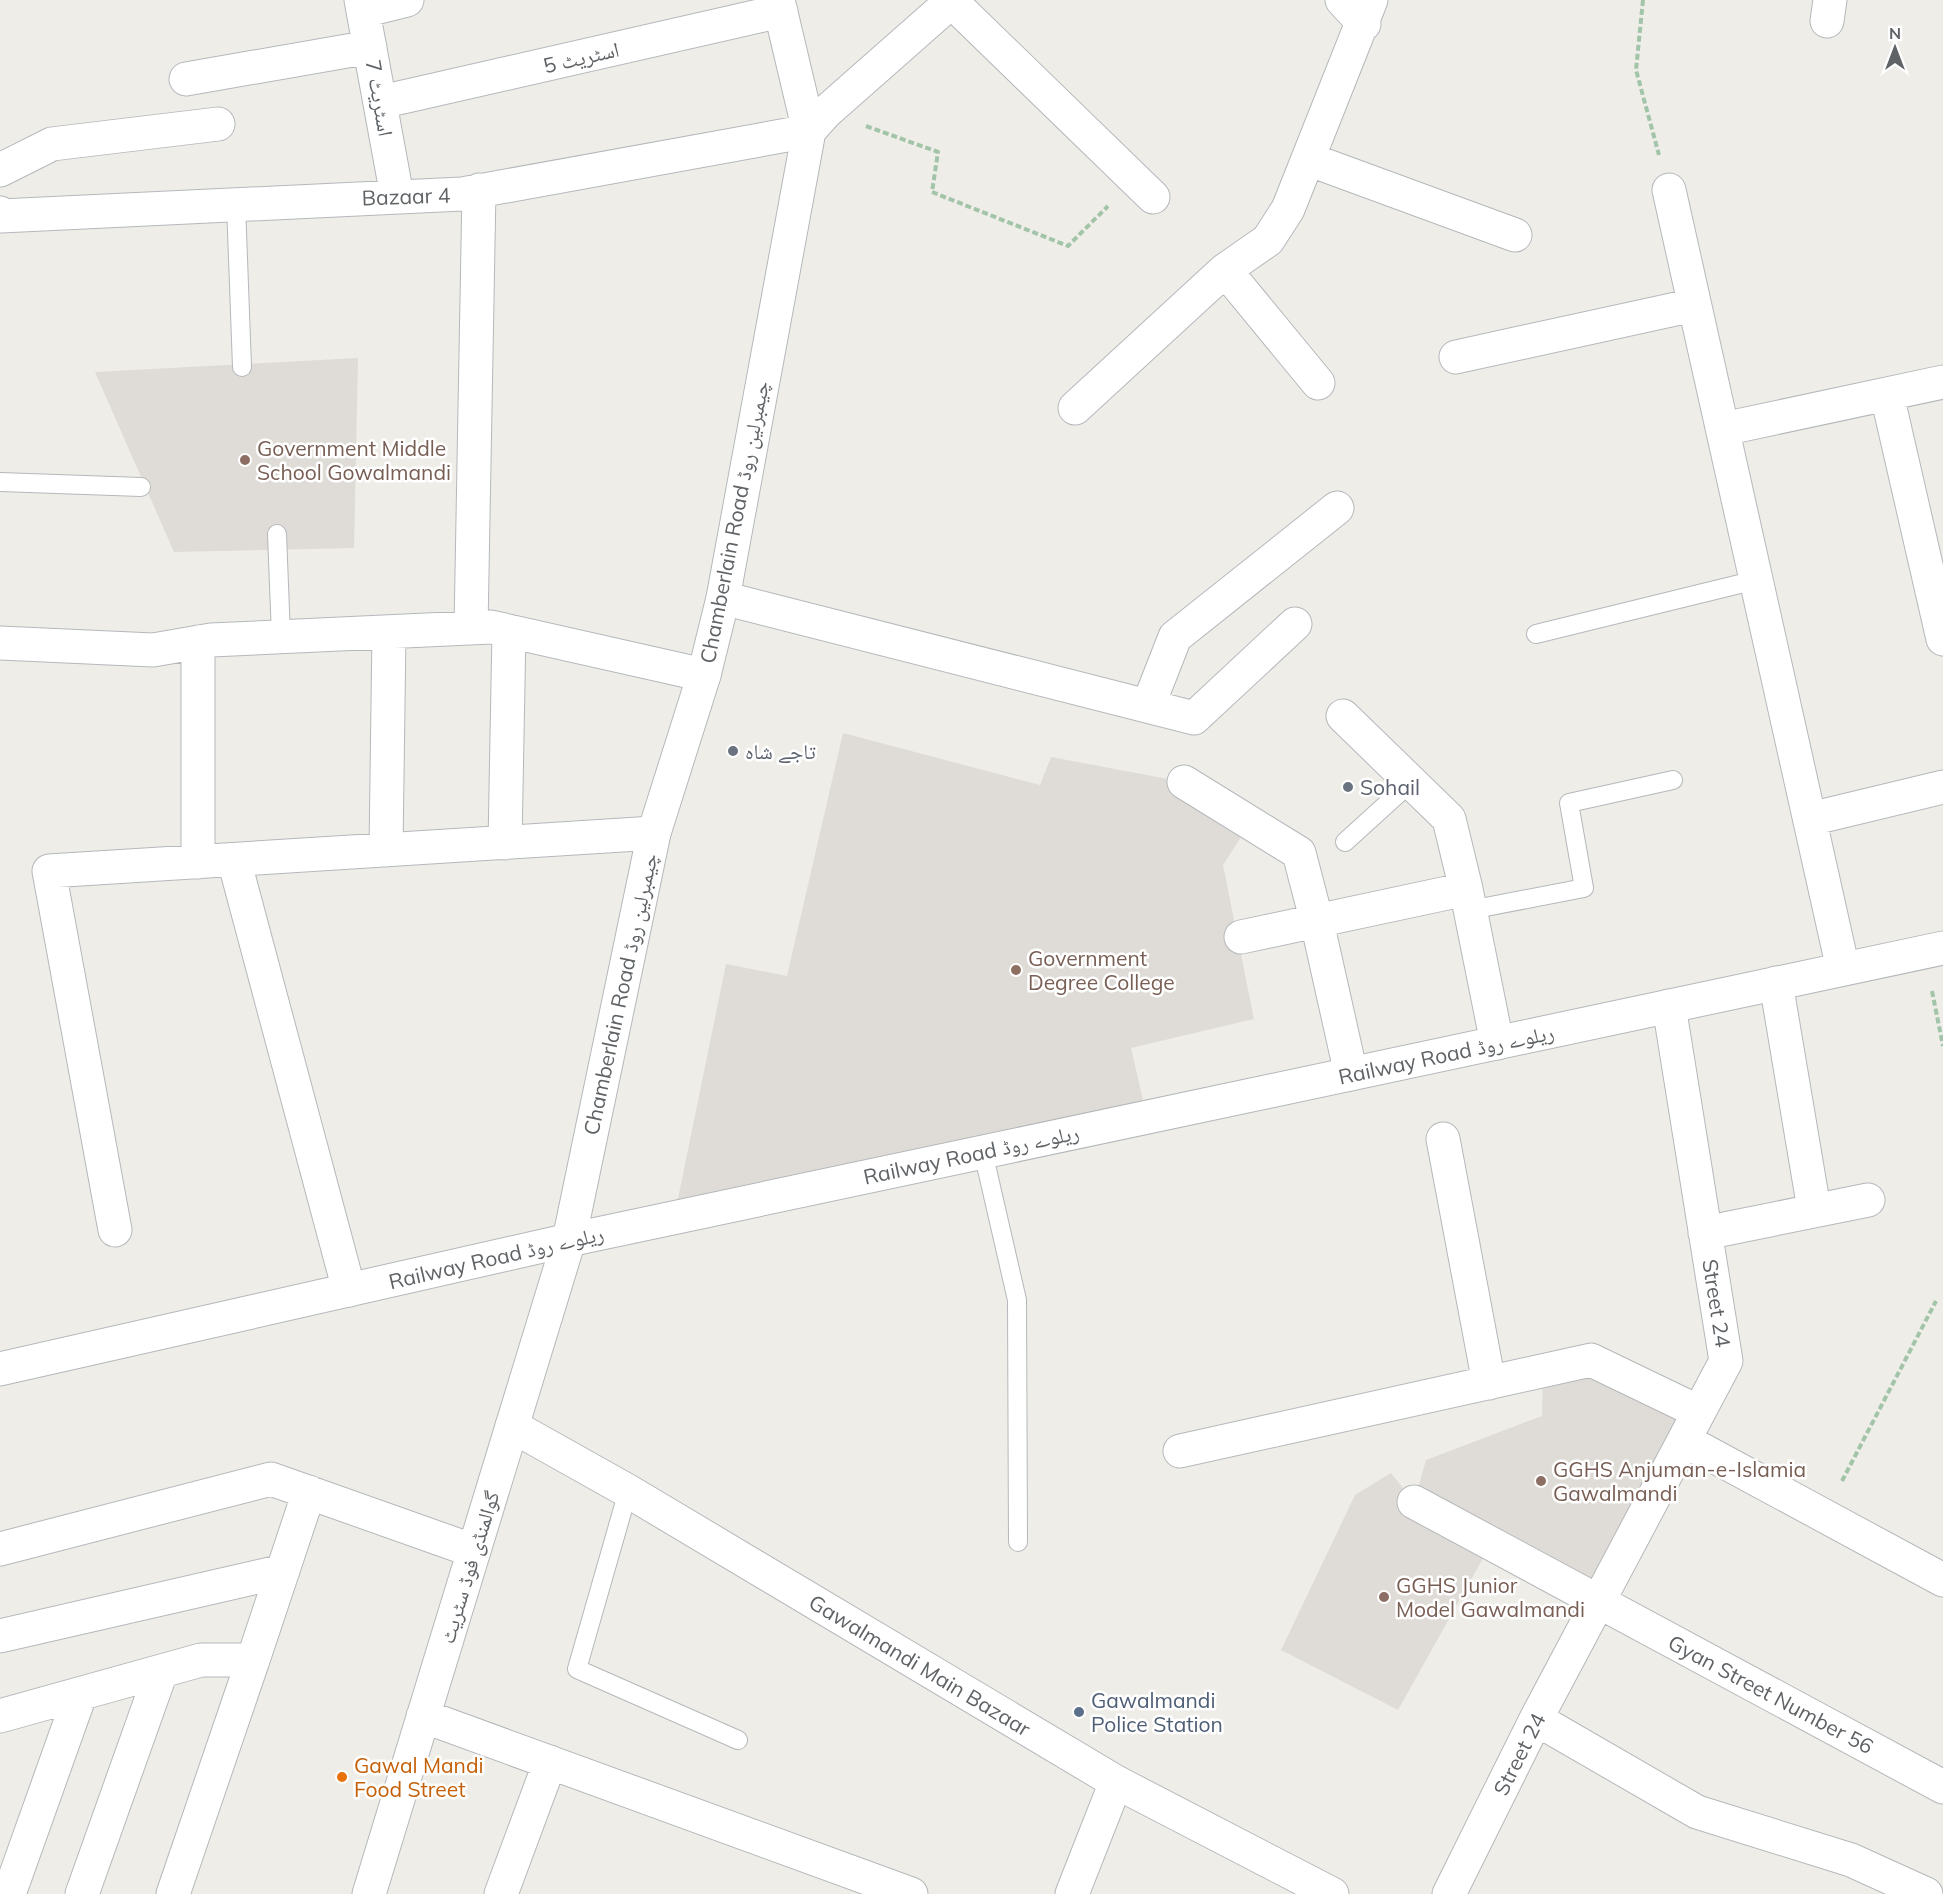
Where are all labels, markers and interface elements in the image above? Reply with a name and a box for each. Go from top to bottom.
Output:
north arrow [1865,18,1925,78]
text: N [1889,23,1901,43]
street label: اسٹریٹ 5 [540,36,622,78]
street label: اسٹریٹ 7 [360,58,400,138]
street label: Bazaar 4 [361,181,451,211]
street label: Chamberlain Road چیمبرلین روڈ [694,378,775,666]
place label: Government Middle School Gowalmandi [257,435,451,485]
marker: Government Middle School Gowalmandi [238,453,252,467]
place label: تاجے شاہ [745,738,816,764]
marker: تاجے شاہ [726,744,740,758]
place label: Sohail [1360,774,1420,800]
marker: Sohail [1341,780,1355,794]
street label: Chamberlain Road چیمبرلین روڈ [577,851,664,1137]
place label: Government Degree College [1028,945,1175,995]
marker: Government Degree College [1009,963,1023,977]
street label: Railway Road ریلوے روڈ [1336,1018,1556,1090]
street label: Railway Road ریلوے روڈ [861,1118,1081,1190]
street label: Railway Road ریلوے روڈ [386,1220,606,1294]
street label: Street 24 [1697,1257,1737,1349]
place label: GGHS Anjuman-e-Islamia Gawalmandi [1553,1456,1806,1506]
marker: GGHS Anjuman-e-Islamia Gawalmandi [1534,1474,1548,1488]
street label: گوالمنڈی فوڈ سٹریٹ [433,1487,505,1646]
place label: GGHS Junior Model Gawalmandi [1396,1572,1585,1622]
street label: Gawalmandi Main Bazaar [805,1588,1036,1742]
marker: GGHS Junior Model Gawalmandi [1377,1590,1391,1604]
street label: Gyan Street Number 56 [1664,1629,1878,1759]
place label: Gawalmandi Police Station [1091,1687,1223,1737]
marker: Gawalmandi Police Station [1072,1705,1086,1719]
street label: Street 24 [1487,1708,1551,1799]
place label: Gawal Mandi Food Street [354,1752,484,1802]
marker: Gawal Mandi Food Street [335,1770,349,1784]

